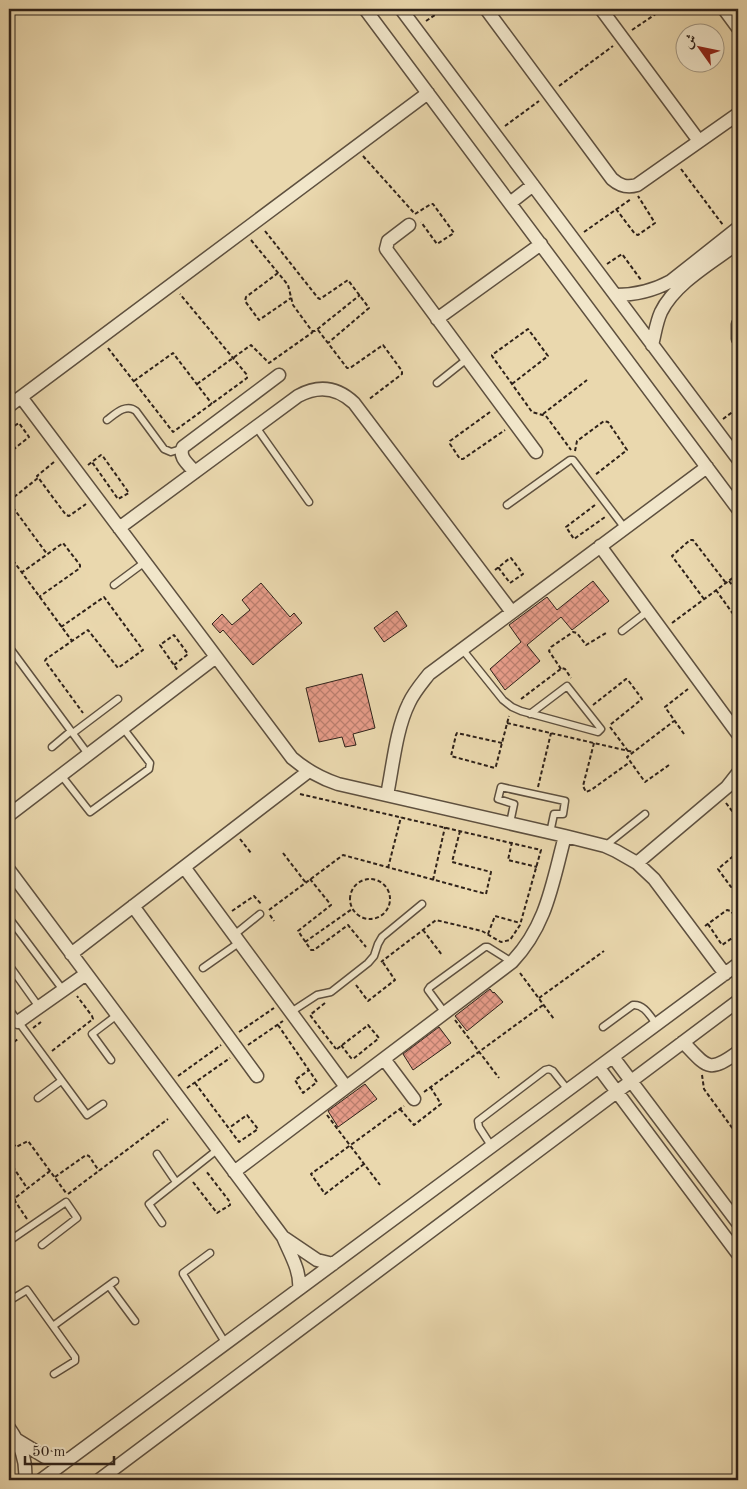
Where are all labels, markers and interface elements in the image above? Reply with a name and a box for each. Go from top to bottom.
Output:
north arrow [674,22,724,72]
text: ش [680,32,700,51]
scale bar [25,1434,114,1466]
text: 50 m [32,1445,66,1460]

